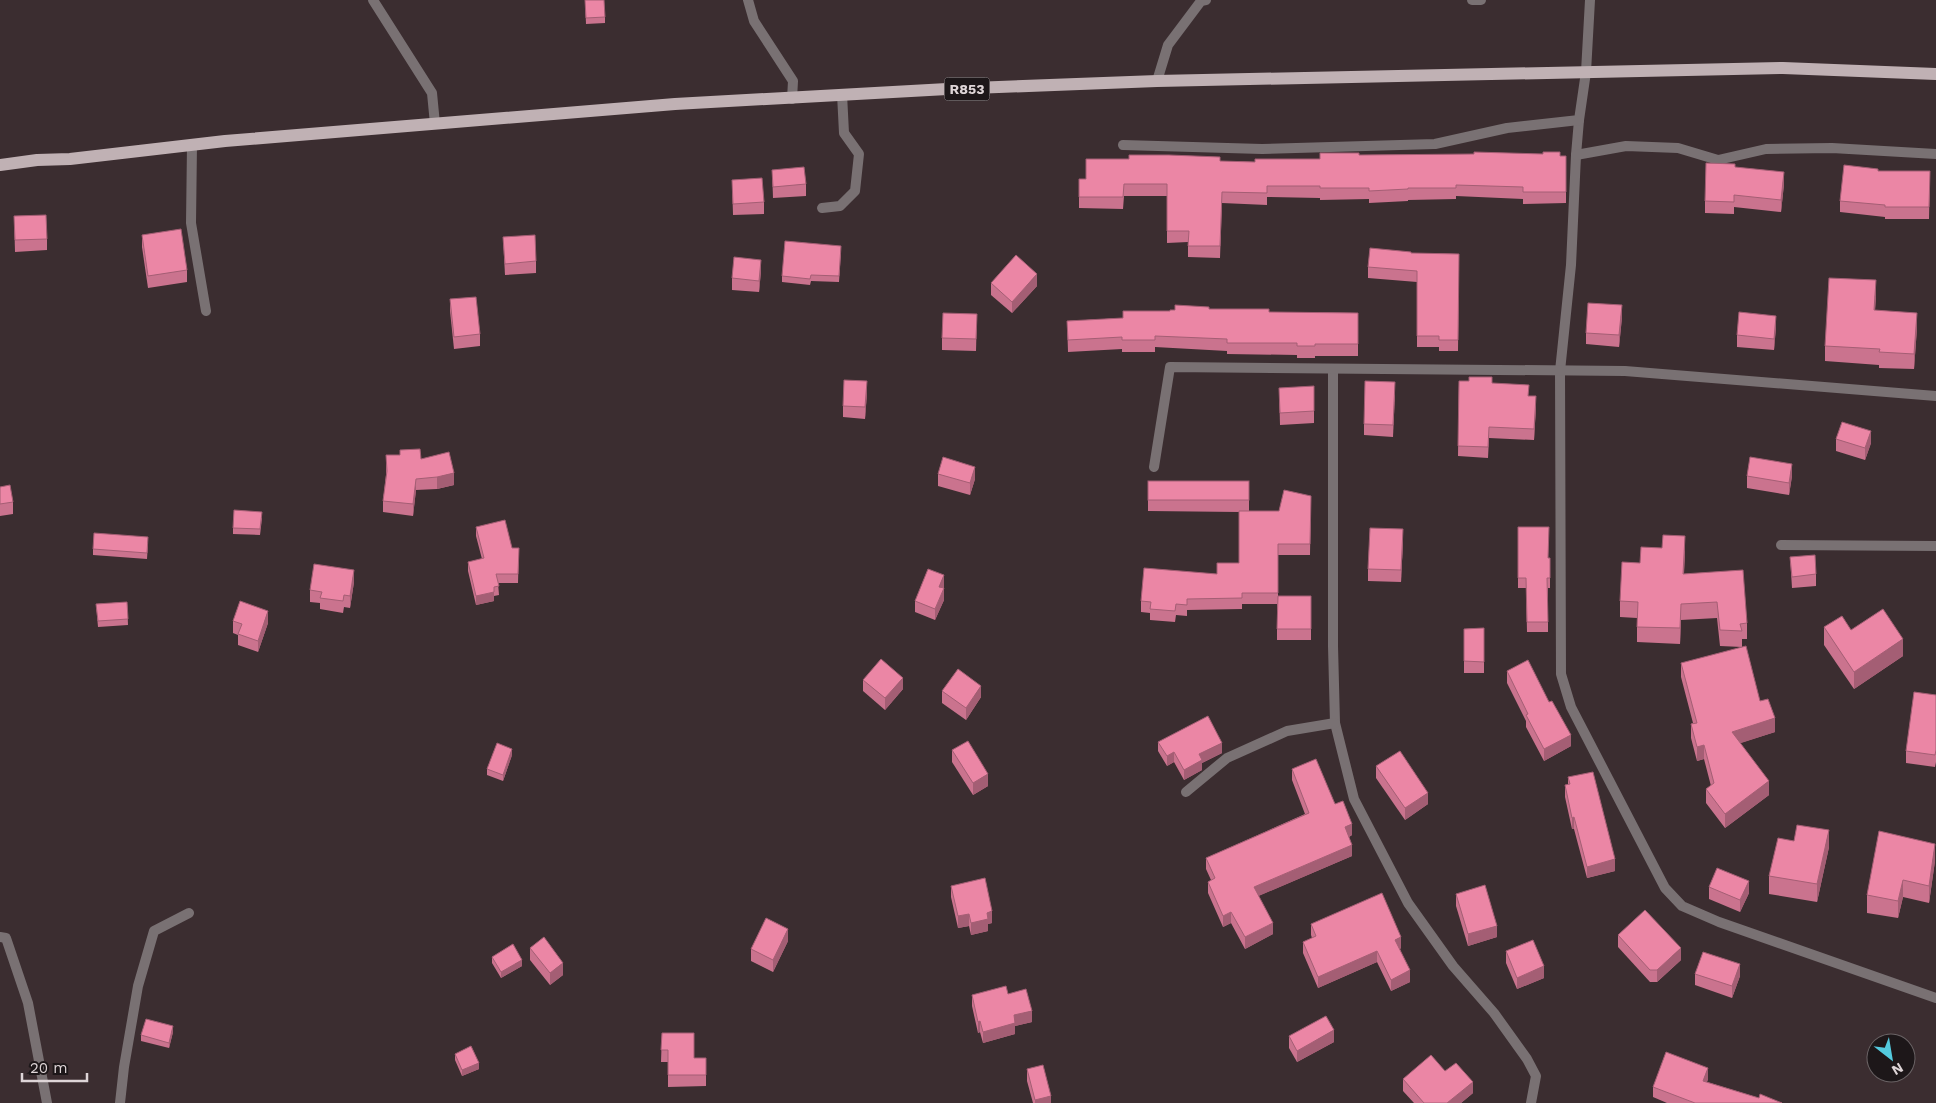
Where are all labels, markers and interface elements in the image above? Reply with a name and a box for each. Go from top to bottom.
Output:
road number: R853 [944,78,990,100]
north arrow [1866,1033,1916,1083]
scale bar [22,1050,88,1082]
text: 20 m [30,1059,68,1077]
text: N [1889,1060,1906,1079]

